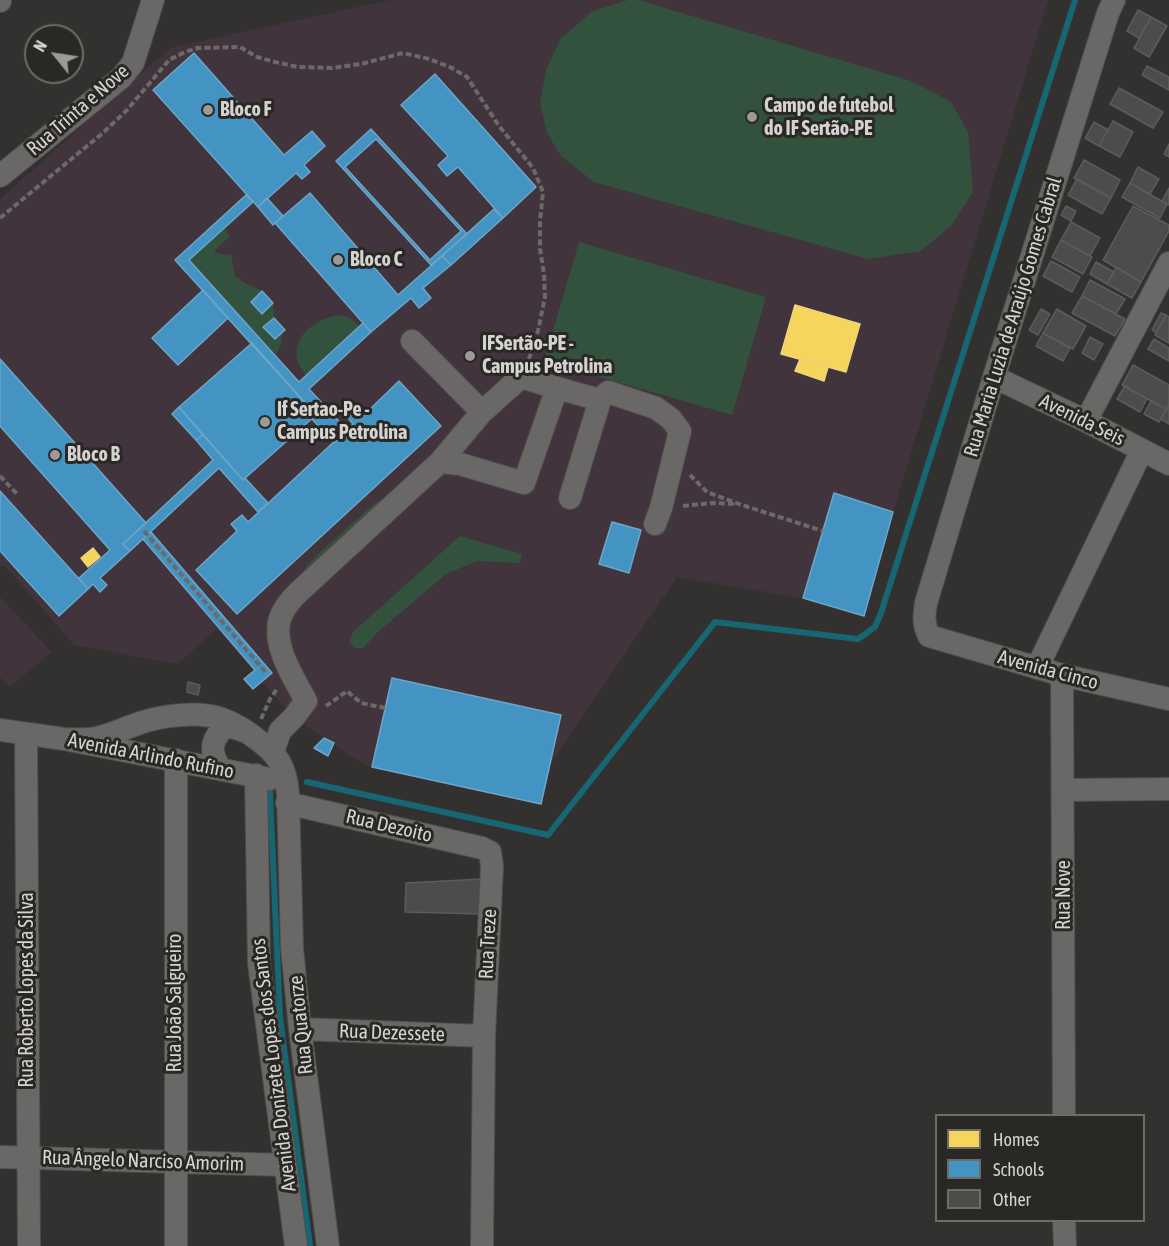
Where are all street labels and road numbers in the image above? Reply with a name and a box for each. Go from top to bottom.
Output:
street label: Rua Trinta e Nove [22,59,134,161]
street label: Rua Maria Luzia de Araújo Gomes Cabral [959,174,1067,460]
street label: Avenida Seis [1035,389,1129,451]
street label: Avenida Cinco [995,645,1101,695]
street label: Avenida Arlindo Rufino [66,728,236,784]
street label: Rua Dezoito [343,804,435,848]
street label: Rua Nove [1052,860,1076,930]
street label: Rua Roberto Lopes da Silva [15,892,39,1088]
street label: Rua Treze [474,908,502,980]
street label: Rua João Salgueiro [163,934,187,1072]
street label: Avenida Donizete Lopes dos Santos [247,937,301,1193]
street label: Rua Quatorze [284,974,318,1076]
street label: Rua Dezessete [339,1019,445,1047]
street label: Rua Ângelo Narciso Amorim [41,1145,245,1177]

